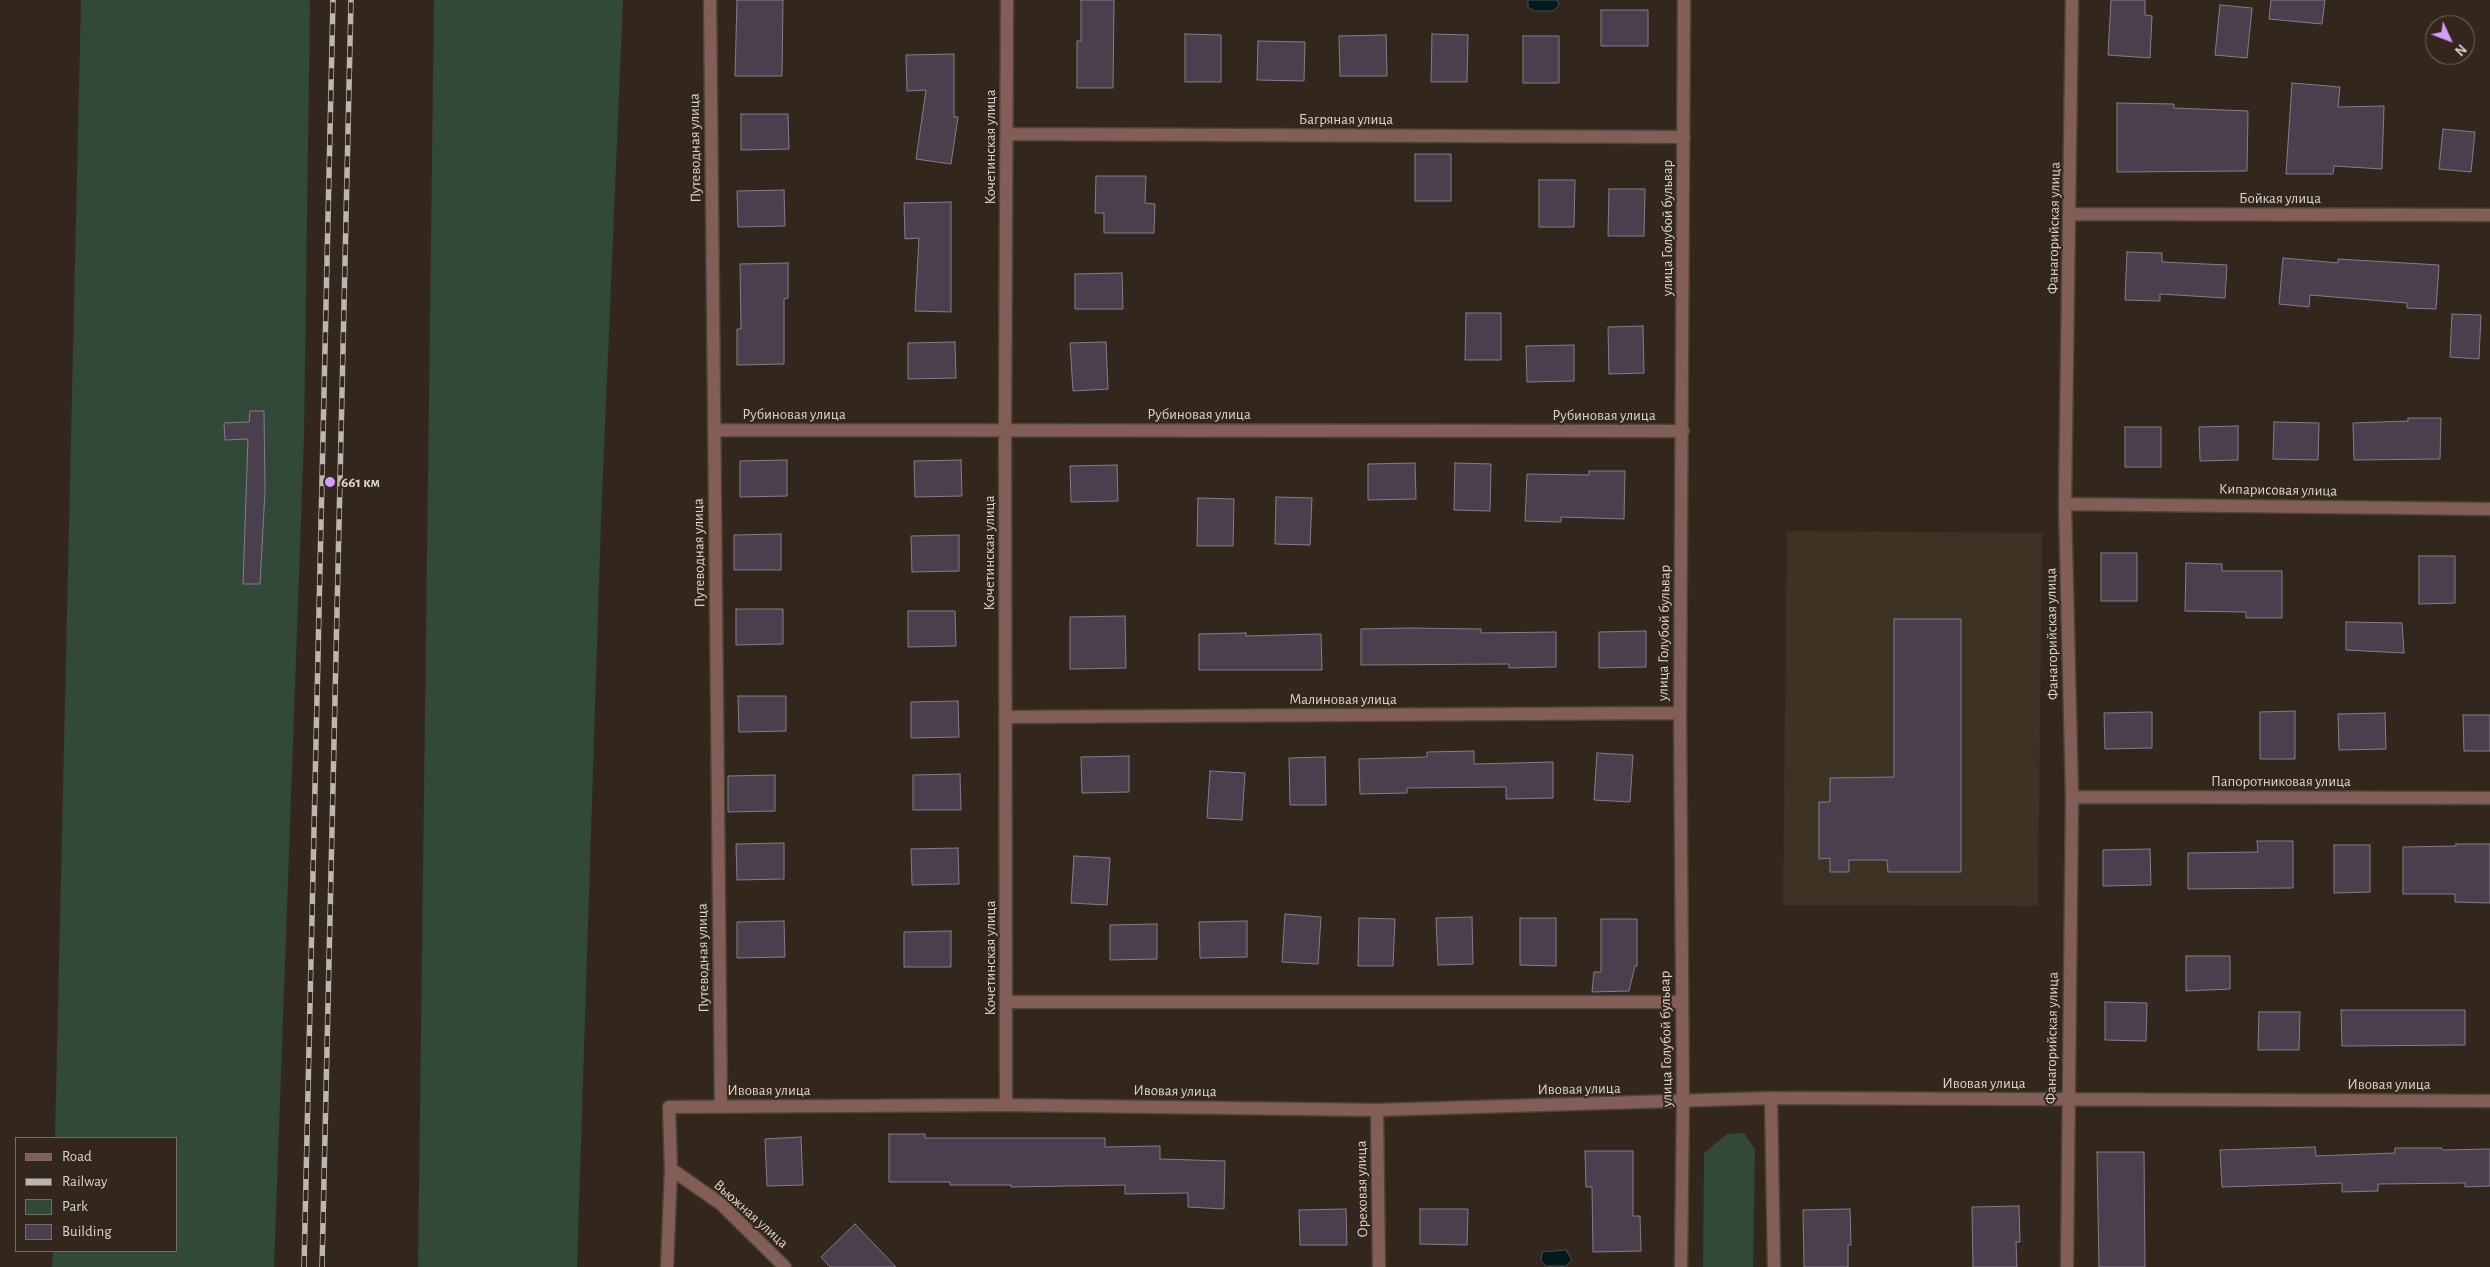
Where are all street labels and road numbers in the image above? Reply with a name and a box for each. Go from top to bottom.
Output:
street label: Кочетинская улица [981,89,999,205]
street label: Путеводная улица [685,93,705,203]
street label: Багряная улица [1299,110,1393,128]
street label: улица Голубой бульвар [1658,160,1676,296]
street label: Фанагорийская улица [2044,162,2064,294]
street label: Бойкая улица [2239,189,2321,207]
street label: Рубиновая улица [742,405,846,423]
street label: Рубиновая улица [1147,405,1251,423]
street label: Рубиновая улица [1552,406,1656,424]
street label: Кипарисовая улица [2219,480,2337,500]
street label: Кочетинская улица [980,495,998,611]
street label: Путеводная улица [689,498,709,608]
street label: улица Голубой бульвар [1654,565,1674,701]
street label: Фанагорийская улица [2042,568,2062,700]
street label: Малиновая улица [1289,690,1397,708]
street label: Папоротниковая улица [2211,772,2351,790]
street label: Кочетинская улица [981,900,999,1016]
street label: Путеводная улица [693,903,713,1013]
street label: улица Голубой бульвар [1656,971,1676,1107]
street label: Фанагорийская улица [2042,972,2062,1104]
street label: Ивовая улица [1942,1074,2026,1092]
street label: Ивовая улица [2347,1075,2431,1093]
street label: Ивовая улица [1537,1079,1621,1099]
street label: Ивовая улица [727,1081,811,1099]
street label: Ивовая улица [1133,1081,1217,1101]
street label: Ореховая улица [1352,1140,1372,1238]
street label: Вьюжная улица [710,1176,792,1252]

